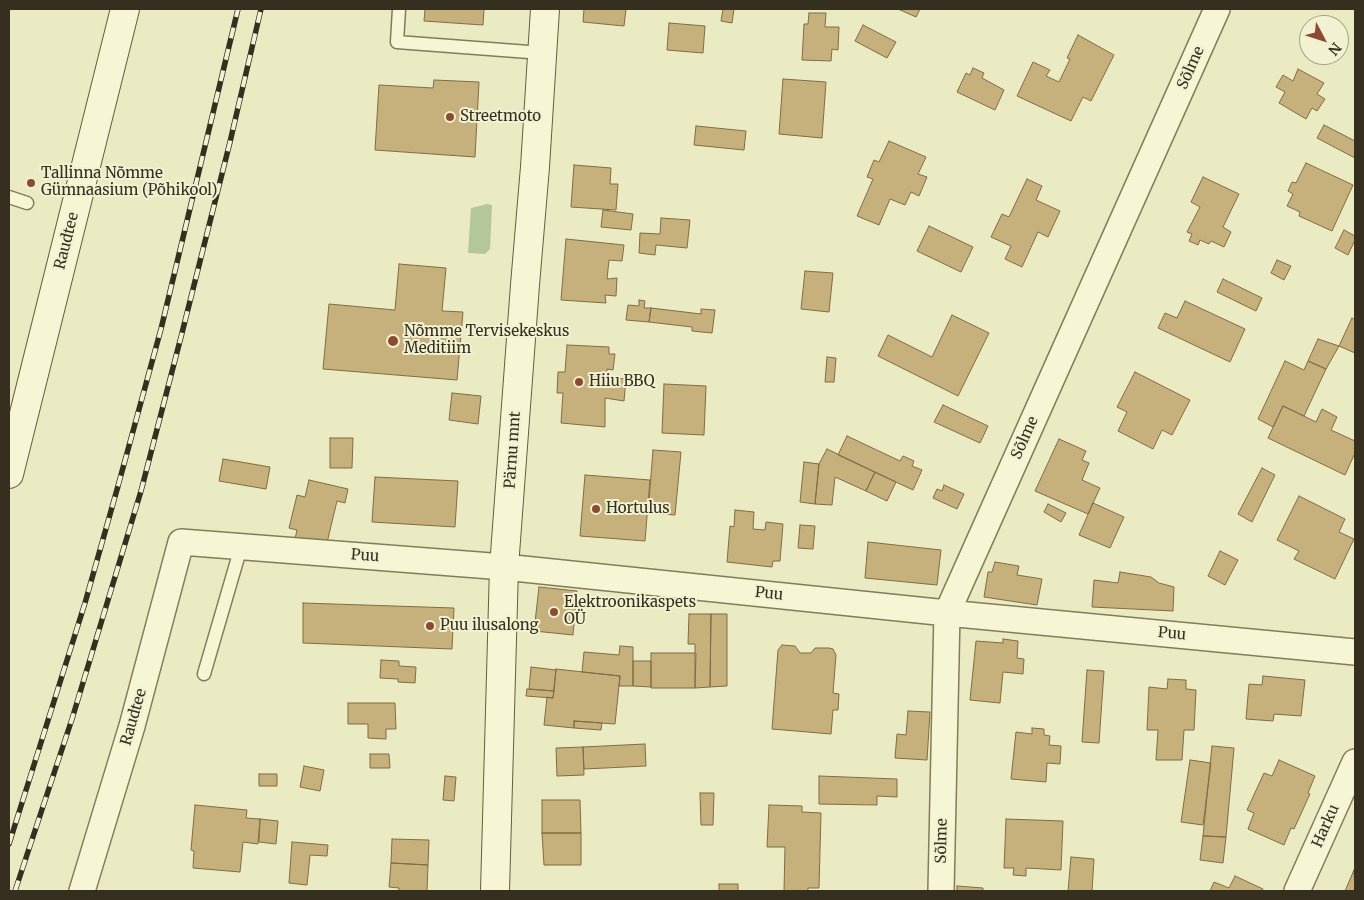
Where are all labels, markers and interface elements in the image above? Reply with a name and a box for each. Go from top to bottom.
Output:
north arrow [1299,15,1349,65]
text: N [1324,39,1345,59]
street label: Sõlme [1174,44,1208,92]
place label: Streetmoto [460,108,541,126]
marker: Streetmoto [444,111,456,123]
place label: Tallinna Nõmme Gümnaasium (Põhikool) [41,165,217,200]
marker: Tallinna Nõmme Gümnaasium (Põhikool) [25,177,37,189]
street label: Raudtee [51,211,83,271]
place label: Nõmme Tervisekeskus Meditiim [404,323,569,358]
marker: Nõmme Tervisekeskus Meditiim [386,334,400,348]
place label: Hiiu BBQ [589,373,655,391]
marker: Hiiu BBQ [573,376,585,388]
street label: Pärnu mnt [501,411,525,489]
street label: Sõlme [1008,414,1042,462]
place label: Hortulus [606,500,670,518]
marker: Hortulus [590,503,602,515]
street label: Puu [350,546,380,566]
street label: Puu [754,584,784,604]
place label: Elektroonikaspets OÜ [564,594,696,629]
marker: Elektroonikaspets OÜ [548,606,560,618]
place label: Puu ilusalong [440,617,539,635]
marker: Puu ilusalong [424,620,436,632]
street label: Puu [1157,624,1187,644]
street label: Raudtee [117,687,151,747]
street label: Harku [1309,802,1343,850]
street label: Sõlme [933,818,951,864]

